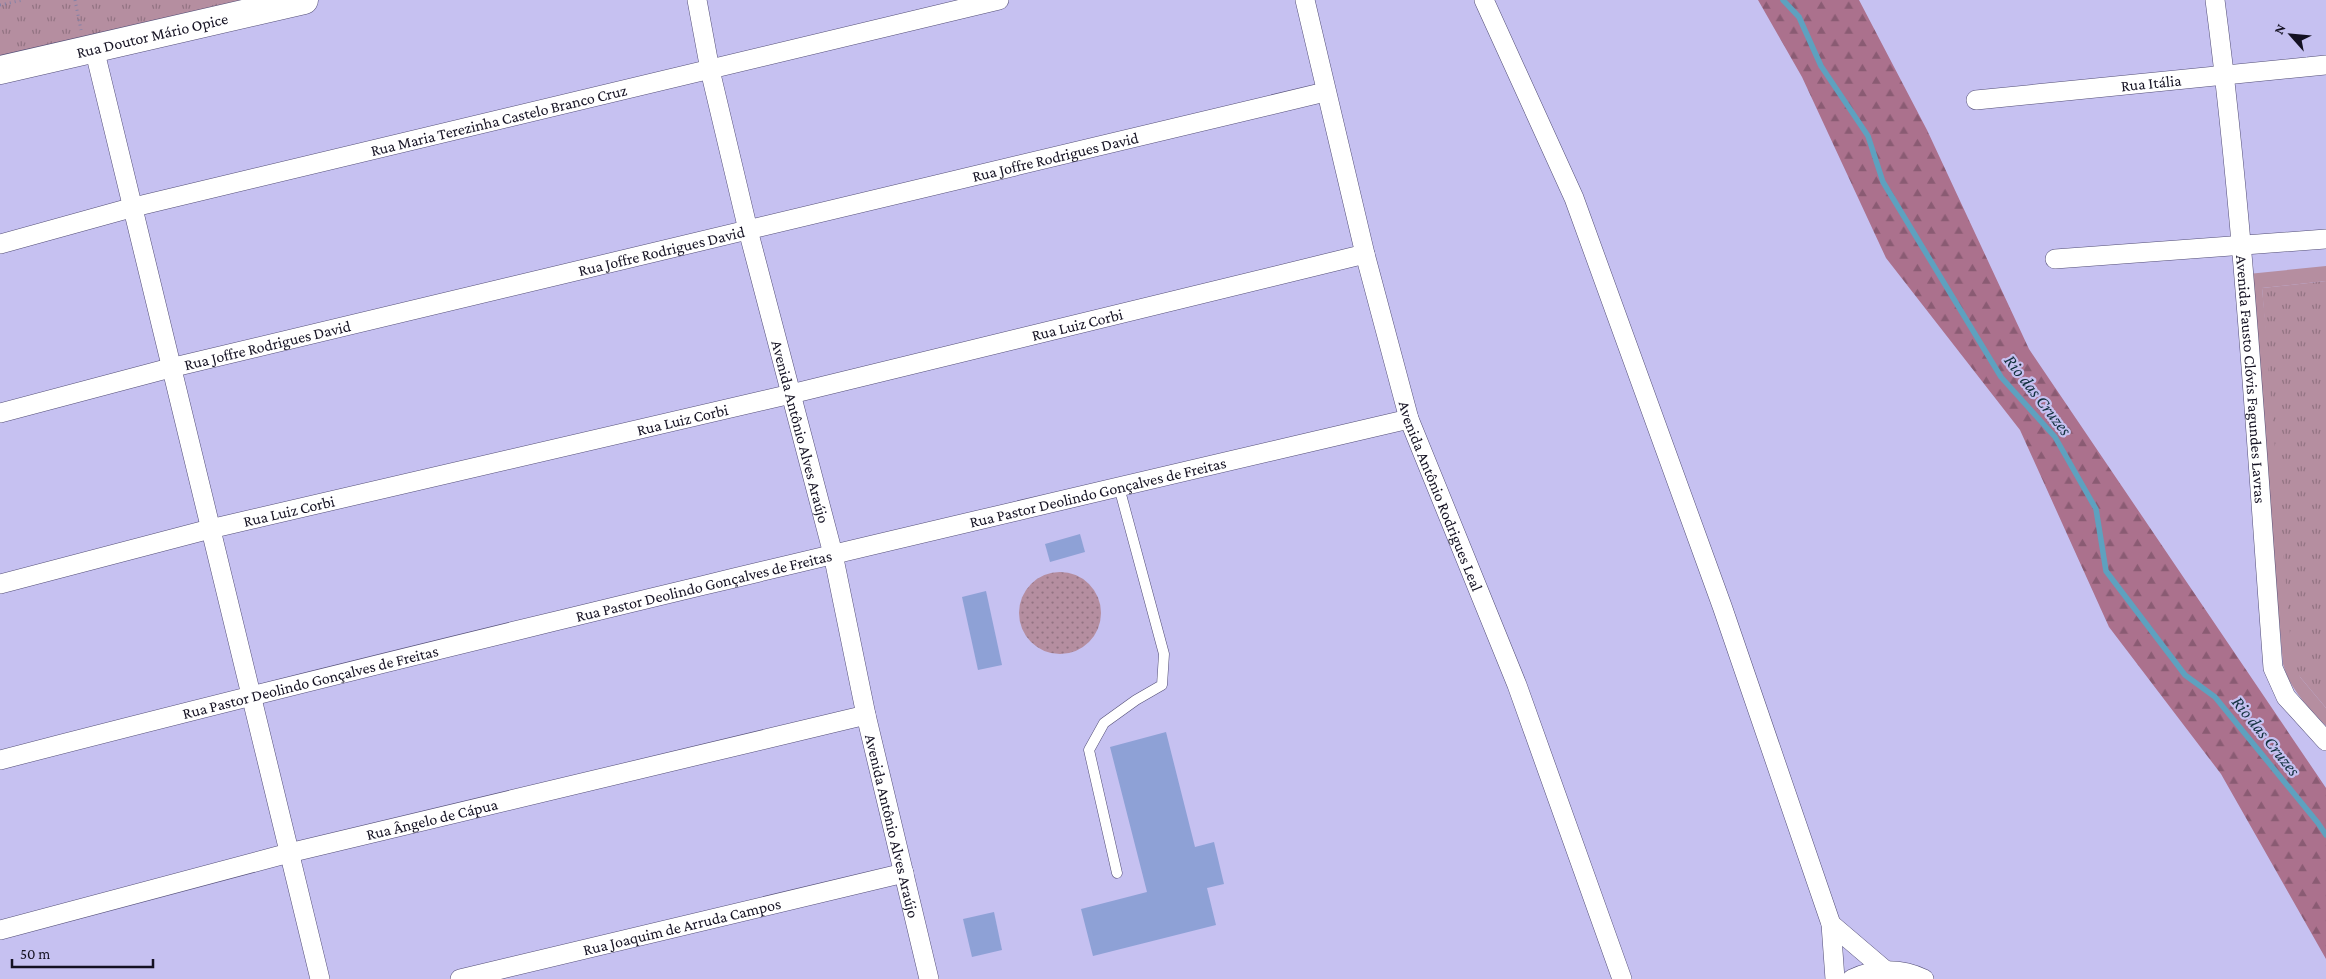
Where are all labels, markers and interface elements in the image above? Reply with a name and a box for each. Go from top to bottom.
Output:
street label: Rua Doutor Mário Opice [75,9,229,61]
north arrow [2266,10,2316,60]
text: N [2270,21,2289,37]
street label: Rua Itália [2120,71,2183,94]
street label: Rua Maria Terezinha Castelo Branco Cruz [369,81,629,159]
street label: Rua Joffre Rodrigues David [970,128,1141,185]
street label: Rua Joffre Rodrigues David [576,222,747,279]
street label: Avenida Fausto Clóvis Fagundes Lavras [2234,254,2270,504]
street label: Rua Luiz Corbi [1030,305,1124,344]
street label: Rua Joffre Rodrigues David [183,317,353,373]
street label: Avenida Antônio Alves Araújo [769,338,833,525]
water label: Rio das Cruzes [2000,351,2076,440]
street label: Avenida Antônio Rodrigues Leal [1396,399,1486,593]
street label: Rua Luiz Corbi [635,400,730,438]
street label: Rua Pastor Deolindo Gonçalves de Freitas [968,454,1228,530]
street label: Rua Luiz Corbi [242,492,336,530]
street label: Rua Pastor Deolindo Gonçalves de Freitas [574,546,833,624]
street label: Rua Pastor Deolindo Gonçalves de Freitas [181,642,440,722]
water label: Rio das Cruzes [2228,692,2304,780]
street label: Avenida Antônio Alves Araújo [862,732,923,920]
street label: Rua Ângelo de Cápua [364,795,500,843]
street label: Rua Joaquim de Arruda Campos [581,894,782,958]
scale bar [12,936,154,968]
text: 50 m [20,946,50,962]

